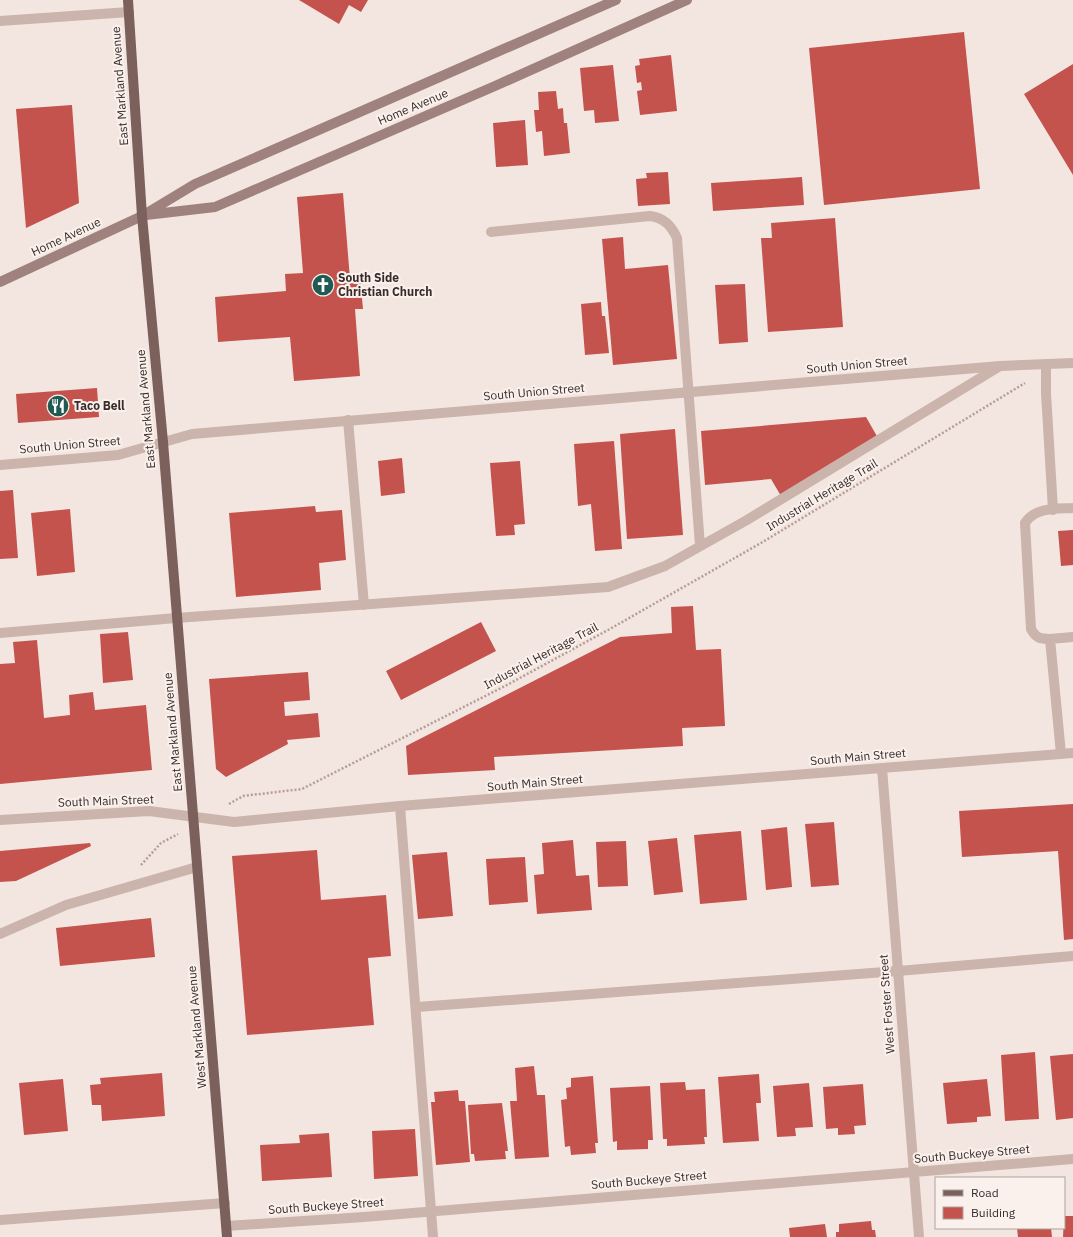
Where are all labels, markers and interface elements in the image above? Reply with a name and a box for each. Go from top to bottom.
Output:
street label: East Markland Avenue [108,26,131,146]
street label: Home Avenue [375,85,451,128]
street label: Home Avenue [29,214,103,259]
place label: South Side Christian Church [338,270,432,299]
church icon: South Side Christian Church [310,272,336,298]
street label: East Markland Avenue [133,348,158,469]
street label: South Union Street [806,353,908,376]
street label: South Union Street [483,380,585,403]
restaurant icon: Taco Bell [45,393,71,419]
place label: Taco Bell [74,398,125,413]
street label: South Union Street [19,433,121,456]
street label: Industrial Heritage Trail [763,455,880,534]
street label: Industrial Heritage Trail [481,619,601,692]
street label: East Markland Avenue [160,671,185,792]
street label: South Main Street [809,745,906,768]
street label: South Main Street [486,771,583,794]
street label: South Main Street [58,791,154,810]
street label: West Foster Street [876,954,897,1054]
street label: West Markland Avenue [184,965,209,1089]
street label: South Buckeye Street [914,1141,1030,1166]
street label: South Buckeye Street [591,1167,707,1192]
legend [935,1177,1065,1229]
text: Road [971,1185,999,1200]
street label: South Buckeye Street [268,1194,384,1217]
text: Building [971,1205,1016,1220]

